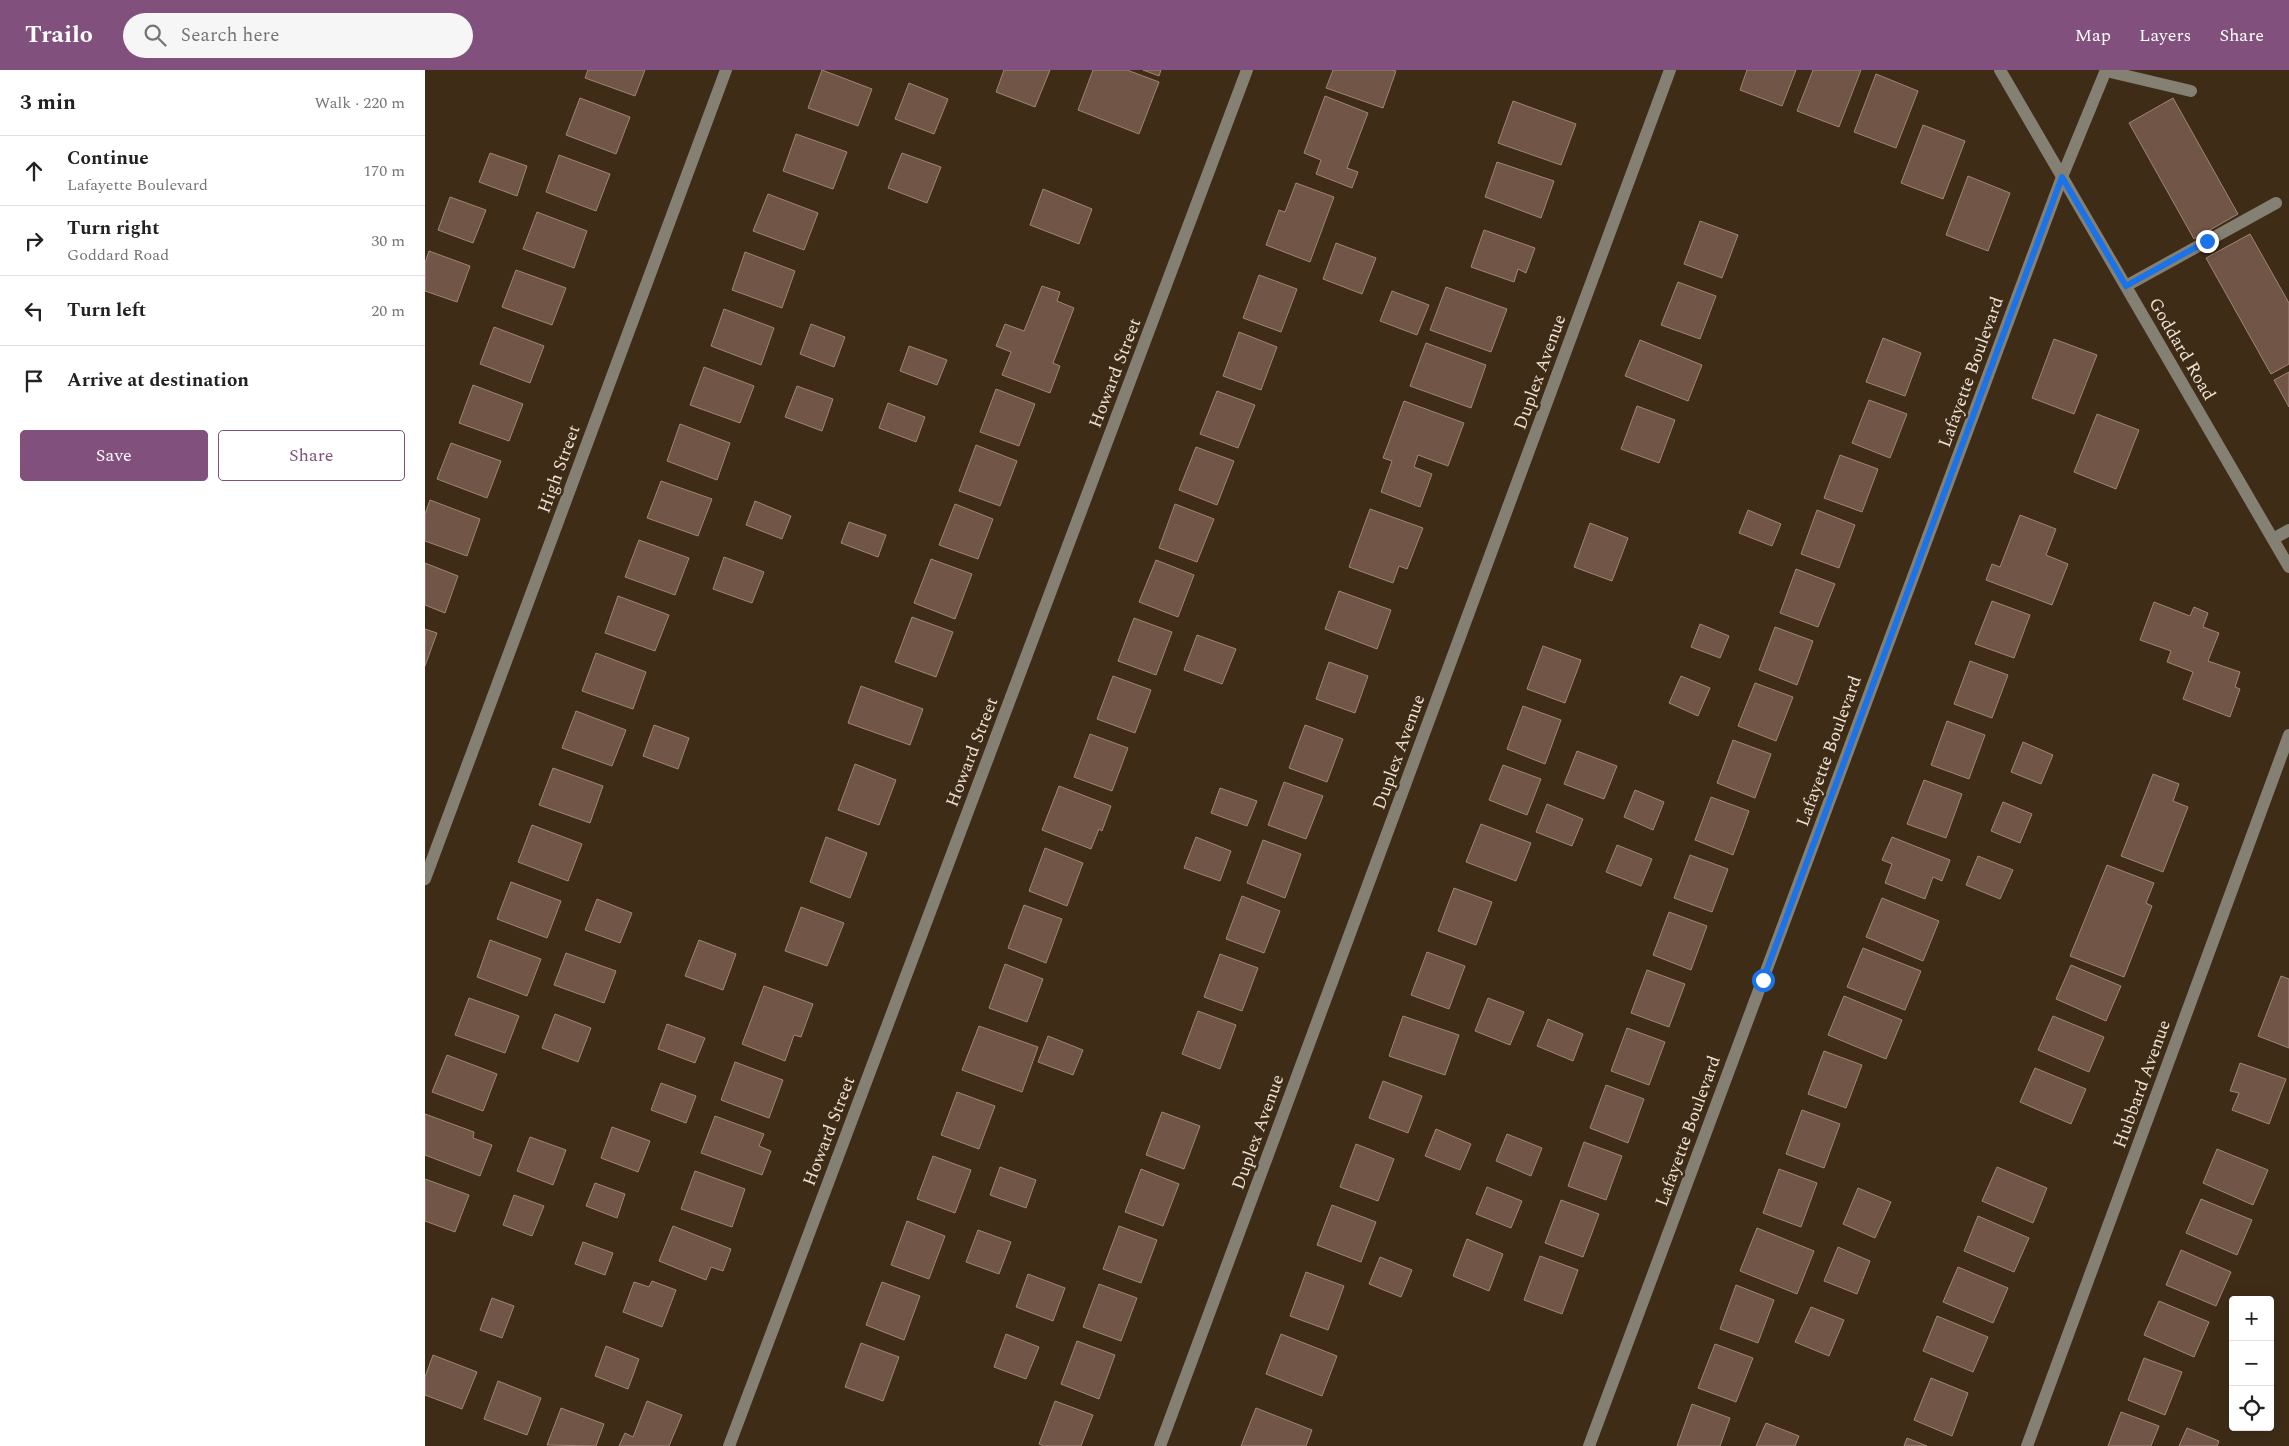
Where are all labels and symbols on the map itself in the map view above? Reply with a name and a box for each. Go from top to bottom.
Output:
route end [2196,230,2219,253]
street label: Lafayette Boulevard [1931,293,2011,451]
street label: Goddard Road [2142,293,2222,405]
street label: Duplex Avenue [1507,311,1573,433]
street label: Howard Street [1082,314,1148,432]
street label: High Street [531,421,587,517]
street label: Lafayette Boulevard [1789,672,1869,830]
street label: Duplex Avenue [1366,691,1432,813]
street label: Howard Street [939,693,1005,811]
route start [1752,969,1775,992]
street label: Hubbard Avenue [2106,1016,2178,1152]
street label: Lafayette Boulevard [1648,1052,1728,1210]
street label: Duplex Avenue [1225,1071,1291,1193]
street label: Howard Street [796,1072,862,1190]

